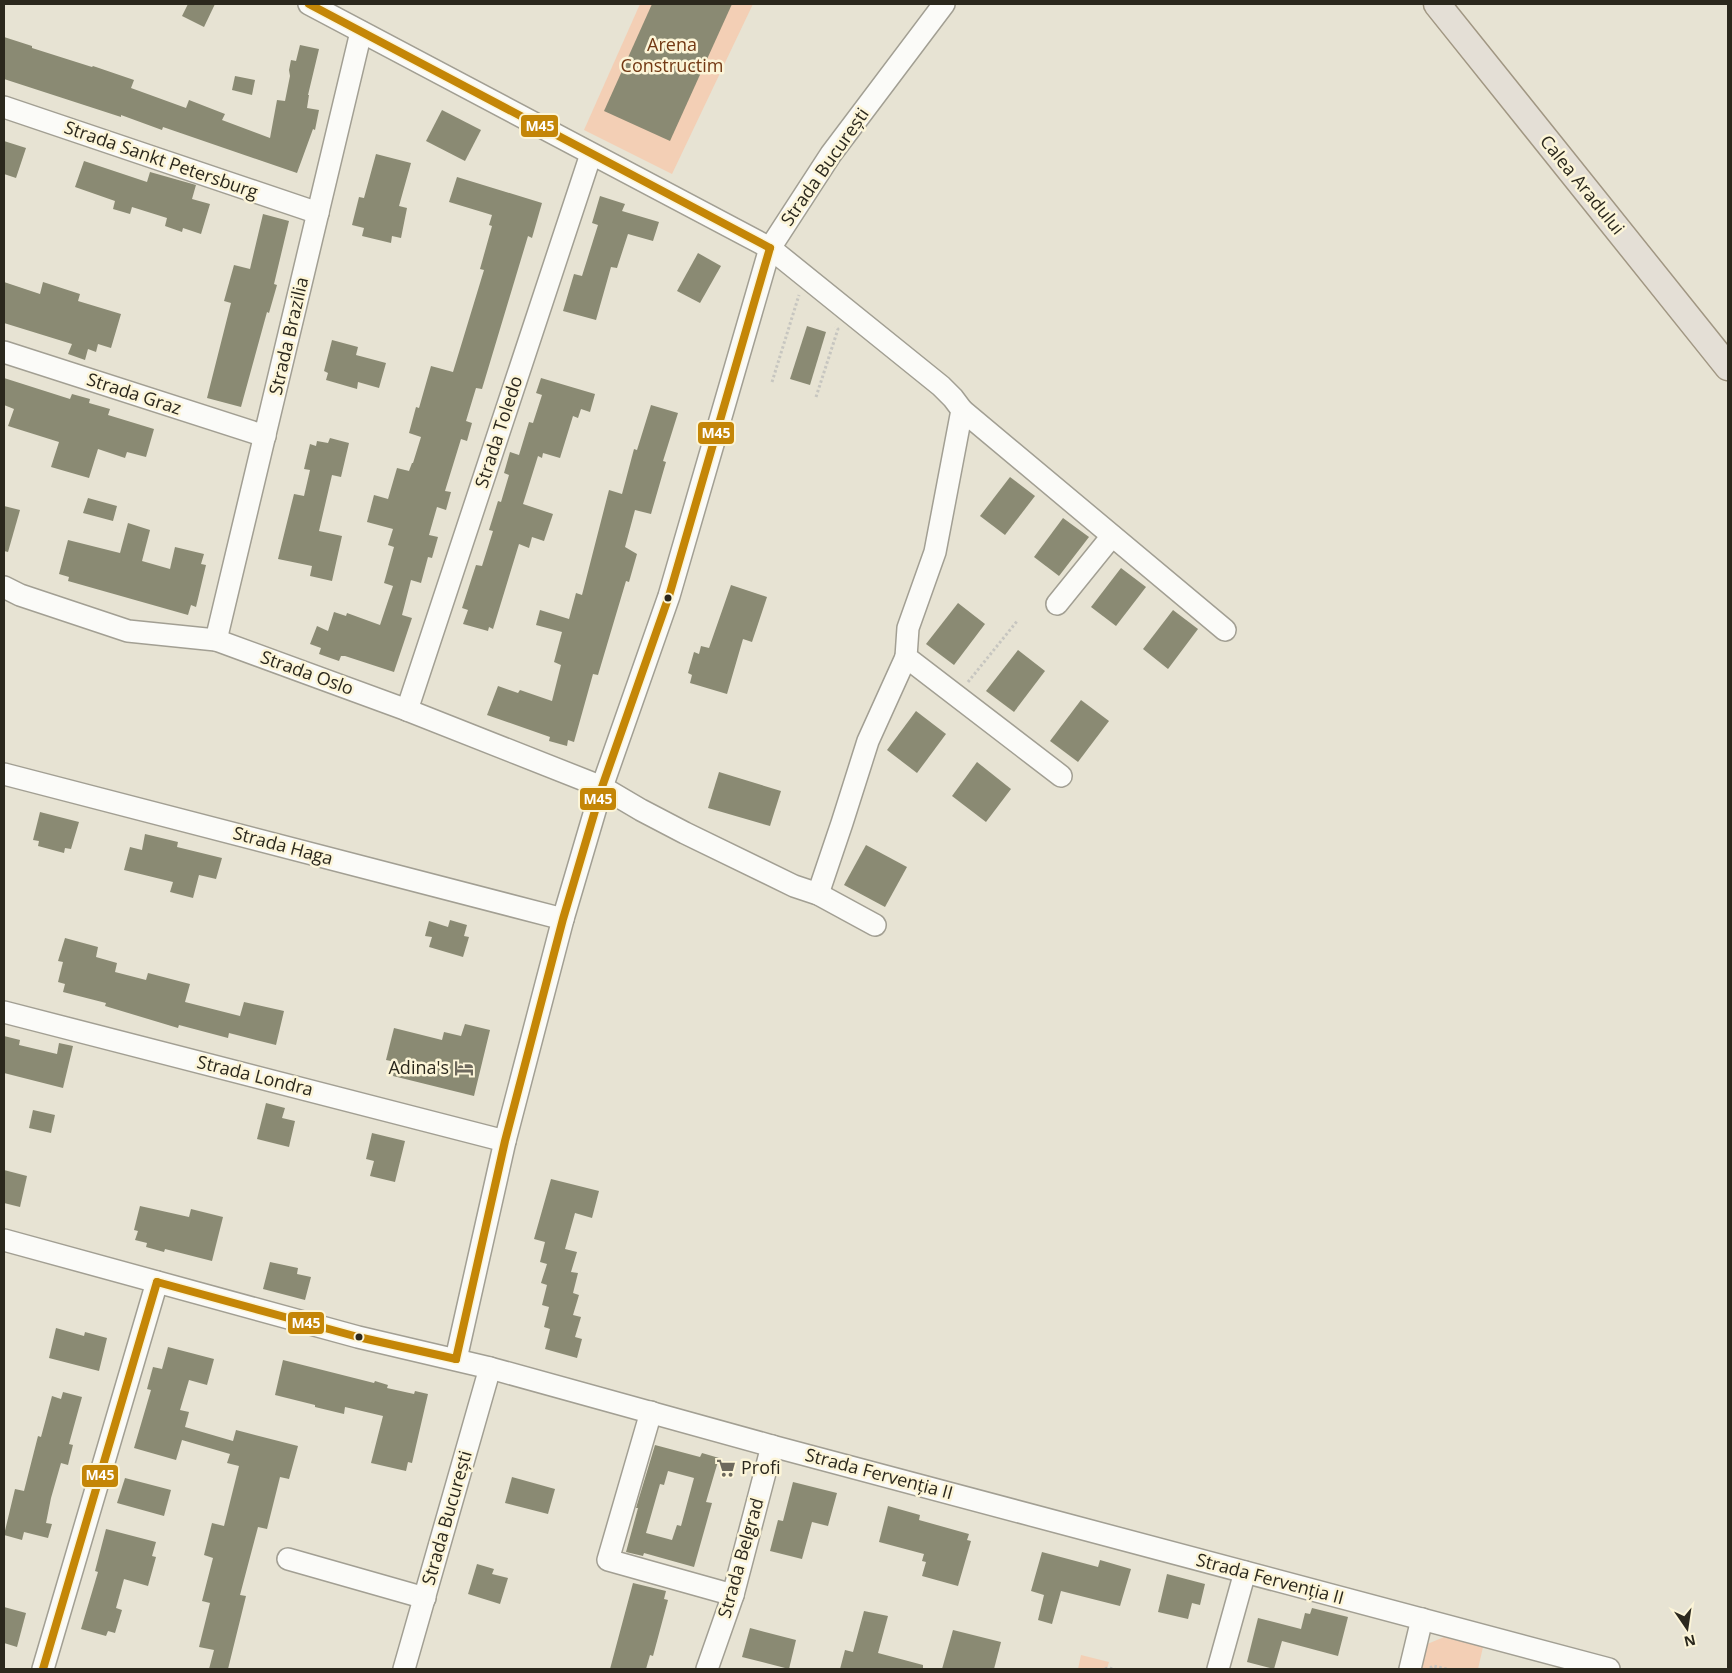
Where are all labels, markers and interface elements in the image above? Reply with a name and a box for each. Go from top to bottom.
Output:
park label: Arena Constructim [621,32,723,77]
street label: Strada București [775,103,874,230]
line badge: M45 [520,114,559,138]
street label: Strada Sankt Petersburg [61,115,262,204]
text: M45 [525,116,555,135]
street label: Calea Aradului [1535,130,1630,239]
street label: Strada Brazilia [263,274,313,397]
street label: Strada Graz [84,366,185,420]
street label: Strada Toledo [469,373,527,491]
line badge: M45 [697,421,735,445]
text: M45 [701,423,731,442]
unlabelled marker [663,593,673,603]
street label: Strada Oslo [258,644,357,700]
line badge: M45 [579,787,617,811]
text: M45 [583,789,613,808]
street label: Strada Haga [231,820,336,870]
street label: Strada Londra [195,1049,316,1101]
place label: Adina's [388,1055,449,1079]
hotel icon: Adina's [453,1057,475,1079]
line badge: M45 [287,1311,325,1335]
text: M45 [291,1313,321,1332]
unlabelled marker [354,1332,364,1342]
street label: Strada Fervenția II [803,1442,956,1504]
street label: Strada București [415,1448,477,1588]
place label: Profi [741,1455,781,1479]
supermarket icon: Profi [715,1457,737,1479]
line badge: M45 [81,1464,119,1488]
text: M45 [85,1465,115,1484]
street label: Strada Belgrad [711,1495,769,1621]
street label: Strada Fervenția II [1194,1547,1347,1609]
north arrow [1662,1603,1712,1653]
text: N [1682,1631,1698,1652]

